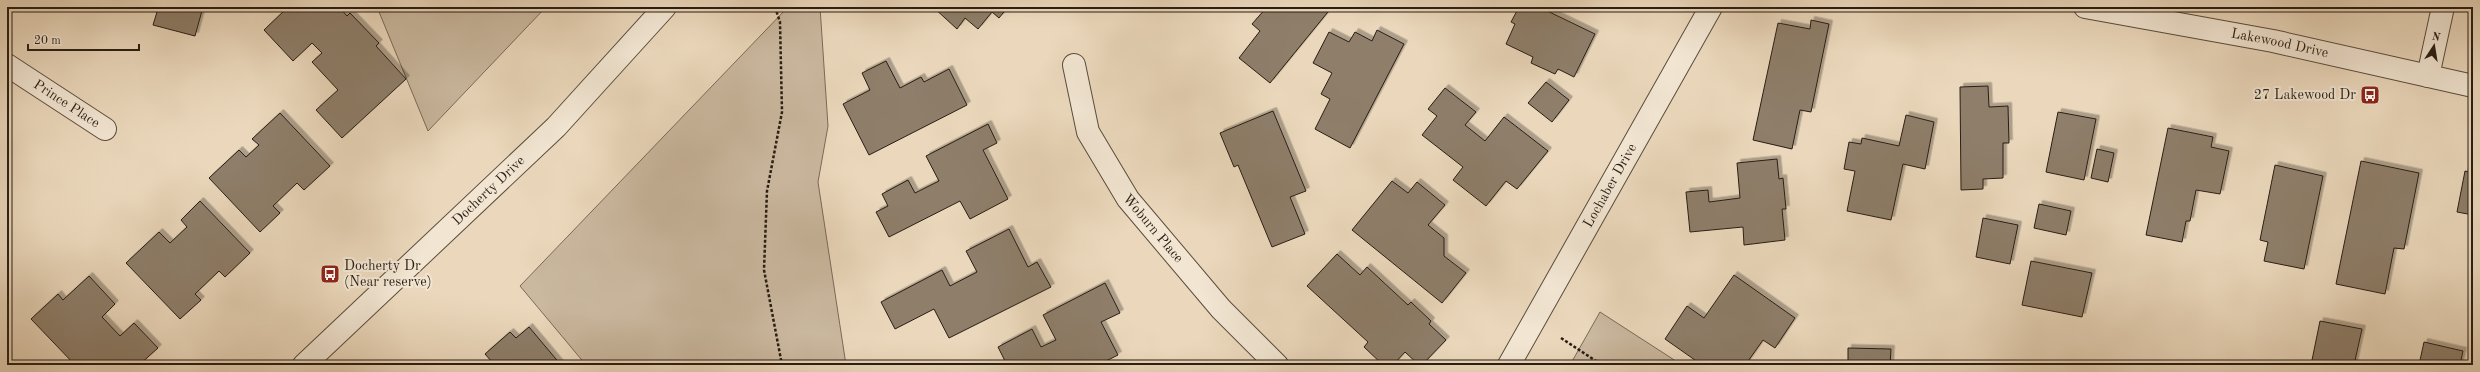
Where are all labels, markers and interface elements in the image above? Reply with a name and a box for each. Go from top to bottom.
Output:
scale bar [28,26,139,52]
north arrow [2414,26,2454,66]
street label: Lakewood Drive [2230,27,2330,60]
text: N [2431,31,2442,44]
text: 20 m [34,35,61,47]
street label: Prince Place [31,77,102,130]
bus stop icon: 27 Lakewood Dr [2359,84,2381,106]
place label: 27 Lakewood Dr [2254,88,2356,102]
street label: Lochaber Drive [1581,141,1639,230]
street label: Docherty Drive [450,153,528,228]
street label: Woburn Place [1120,191,1186,265]
place label: Docherty Dr (Near reserve) [344,259,432,289]
bus stop icon: Docherty Dr (Near reserve) [319,263,341,285]

